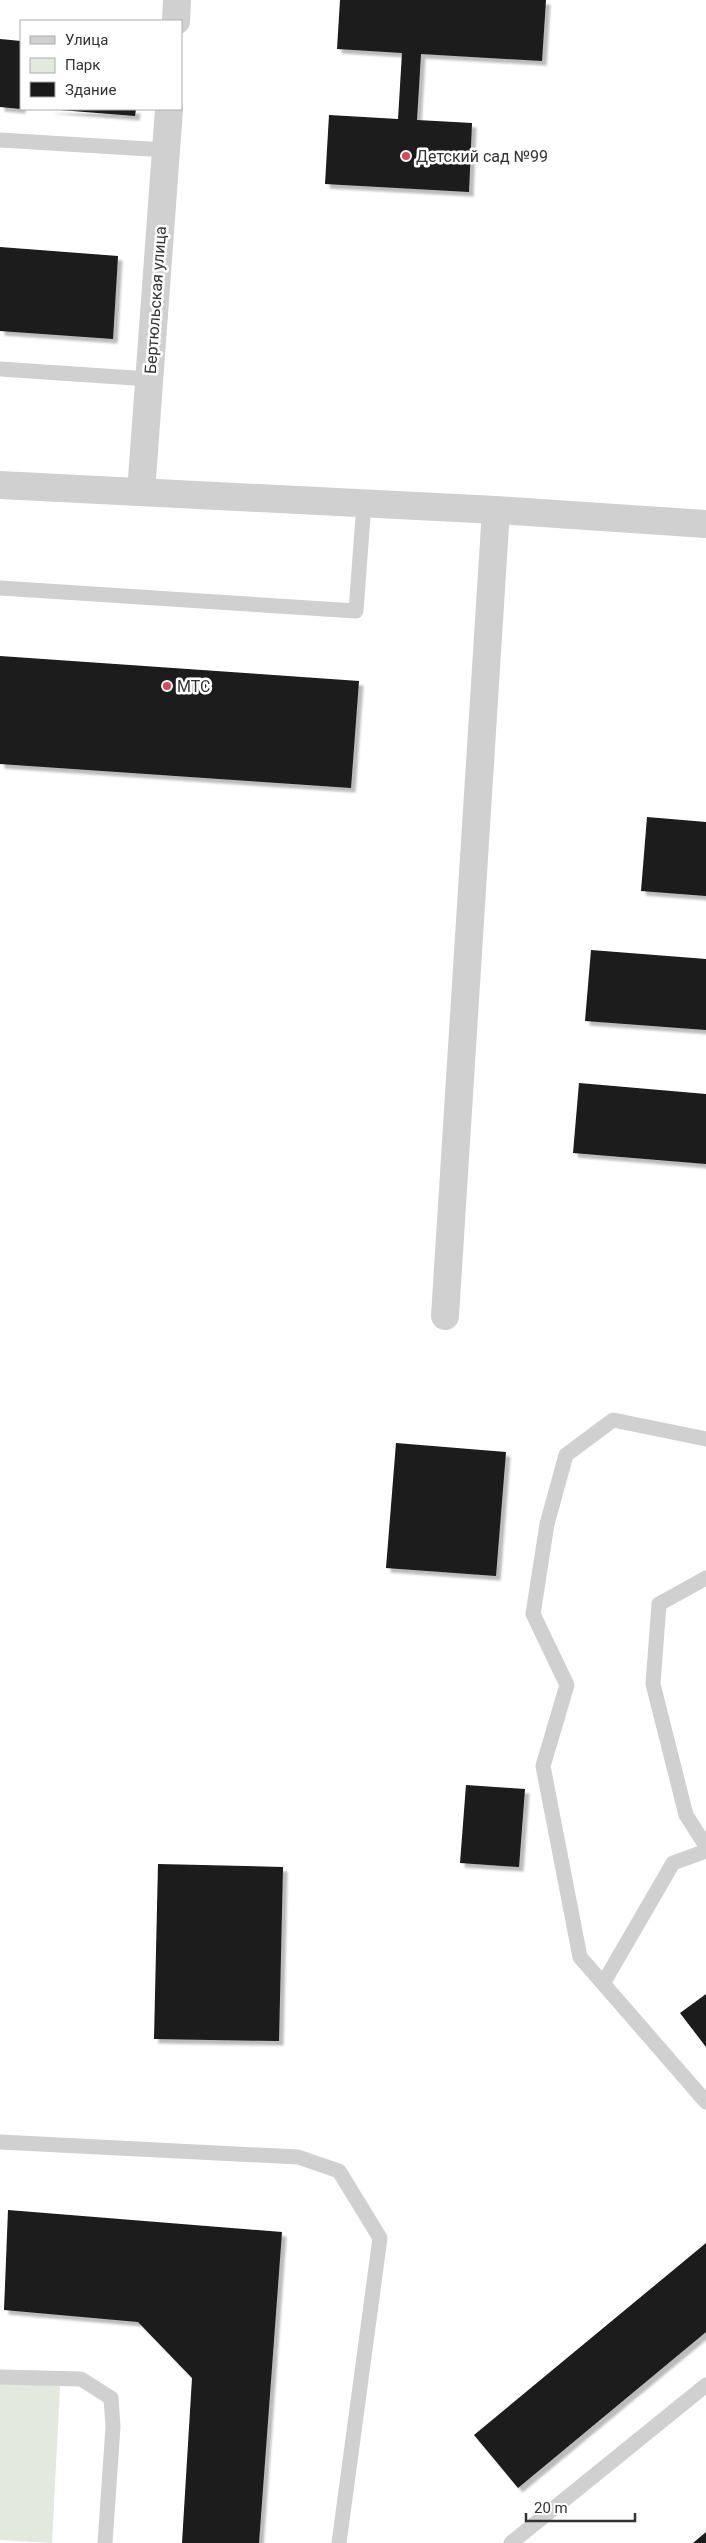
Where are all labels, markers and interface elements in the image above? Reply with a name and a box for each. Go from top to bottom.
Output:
legend [20,20,182,110]
text: Улица [65,31,108,49]
text: Парк [65,56,100,74]
text: Здание [65,81,116,99]
place label: Детский сад №99 [416,147,548,166]
marker: Детский сад №99 [400,150,412,162]
street label: Бертюльская улица [141,226,170,374]
place label: МТС [177,677,210,696]
marker: МТС [161,680,173,692]
scale bar [526,2490,635,2522]
text: 20 m [534,2499,568,2517]

